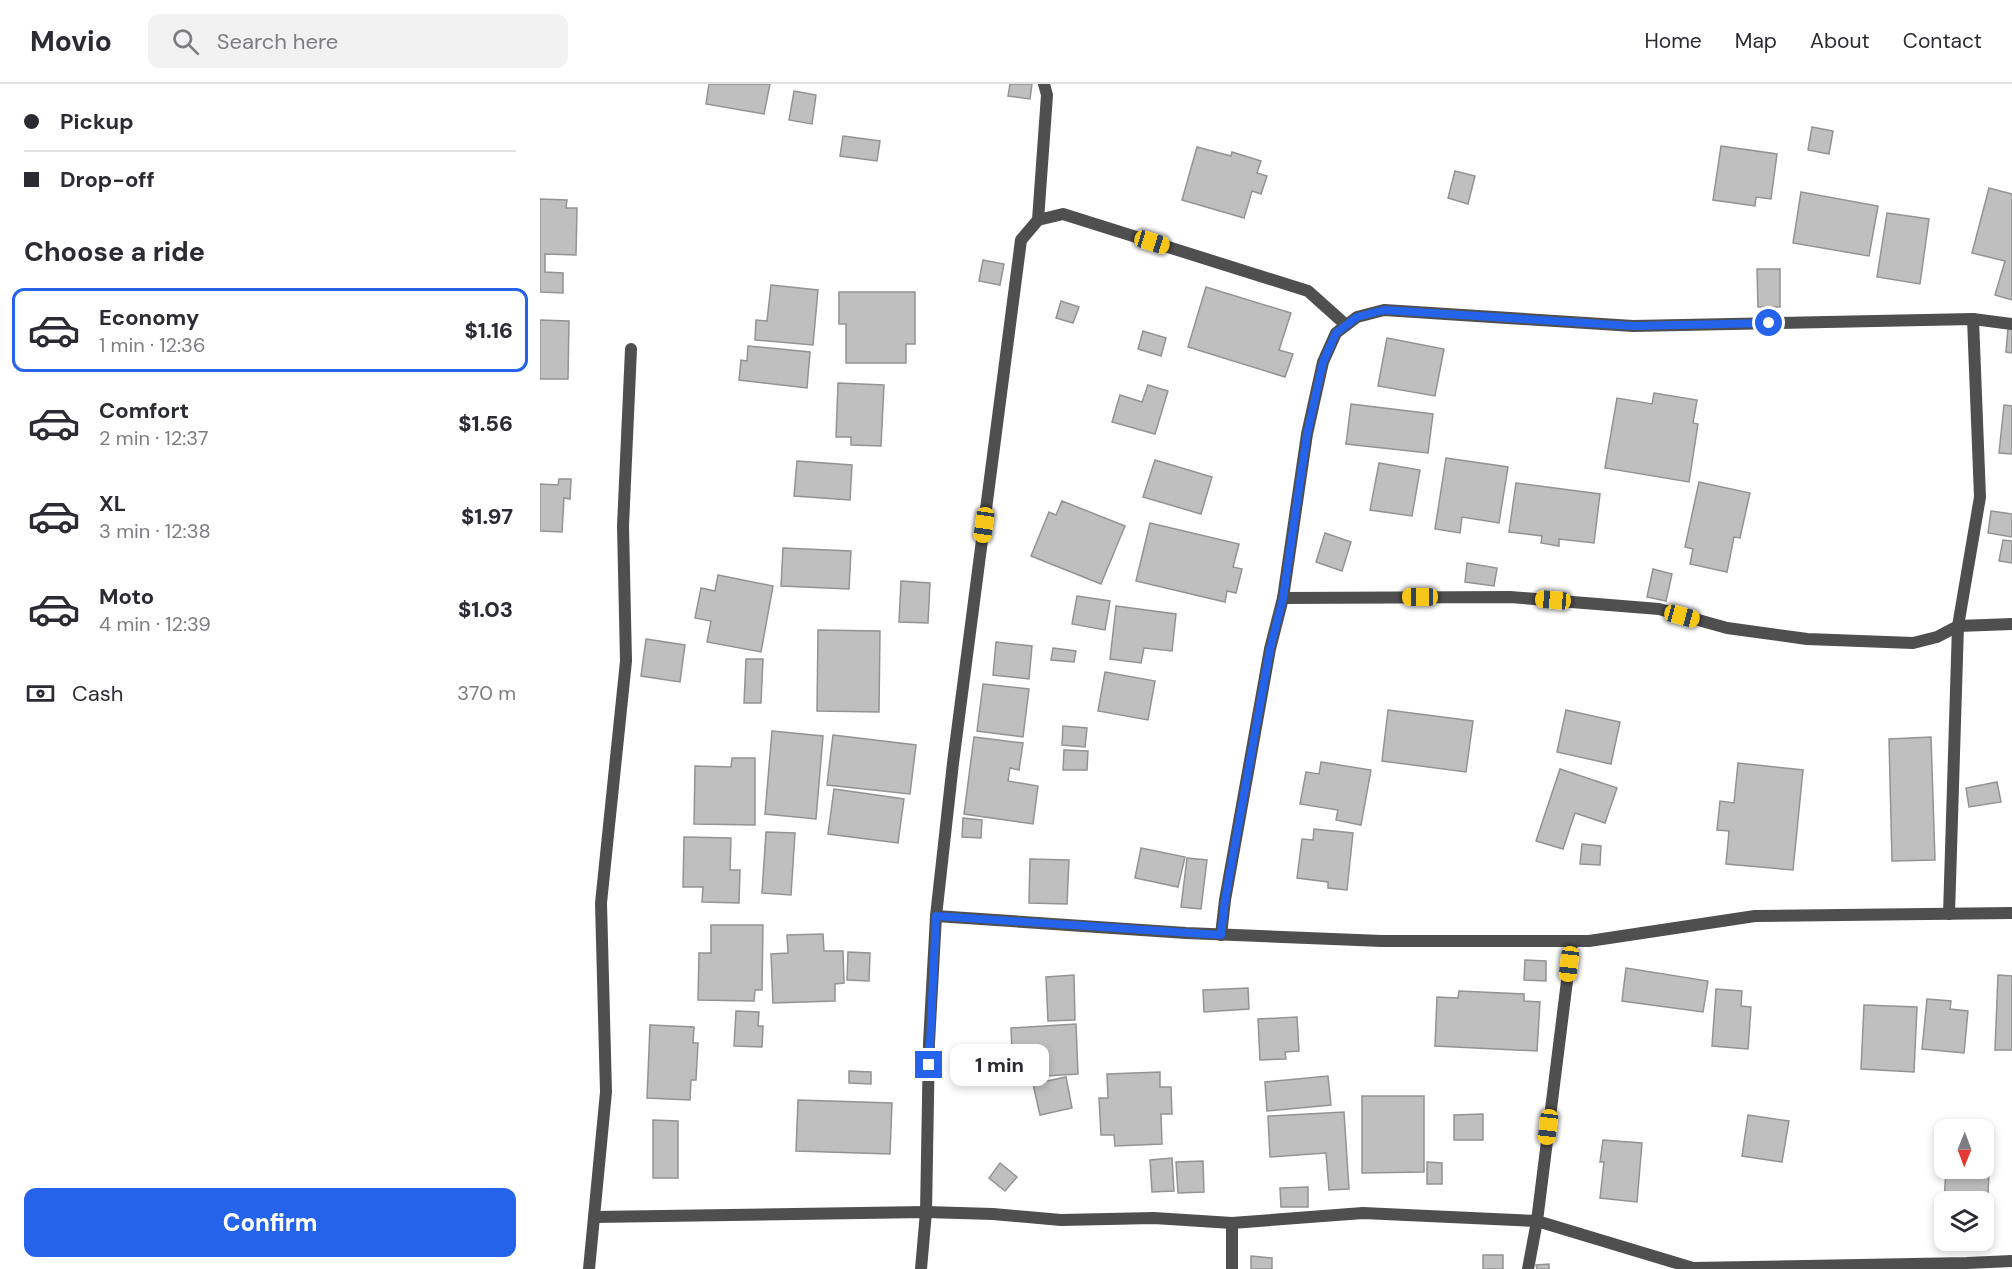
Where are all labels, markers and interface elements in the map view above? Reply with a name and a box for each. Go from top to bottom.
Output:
search box [148,14,568,68]
text: Movio [30,23,112,60]
icon: search [169,25,202,58]
text: Search here [217,27,338,56]
text: Home [1644,27,1702,55]
text: Map [1735,27,1777,55]
text: About [1810,27,1870,55]
text: Contact [1903,27,1982,55]
text: Pickup [60,107,134,136]
text: Drop-off [60,165,155,194]
car [1132,228,1172,256]
text: Choose a ride [24,234,205,269]
icon: car [27,303,81,357]
text: Economy [99,303,199,332]
route start [1755,309,1782,336]
text: $1.16 [465,316,513,345]
text: 1 min · 12:36 [99,332,205,358]
icon: car [27,396,81,450]
text: Comfort [99,396,189,425]
text: $1.56 [458,409,513,438]
text: 2 min · 12:37 [99,425,209,451]
icon: car [27,489,81,543]
text: XL [99,489,126,518]
text: $1.97 [461,502,513,531]
car [973,506,995,544]
text: 3 min · 12:38 [99,518,211,544]
icon: car [27,582,81,636]
text: Moto [99,582,154,611]
car [1402,588,1438,606]
car [1534,589,1572,611]
text: $1.03 [458,595,513,624]
car [1662,603,1702,629]
text: 4 min · 12:39 [99,611,211,637]
icon: cash [24,677,57,710]
text: Cash [72,679,123,708]
text: 370 m [457,680,516,706]
car [1558,945,1580,983]
callout: 1 min [950,1044,1049,1086]
route end [915,1051,942,1078]
text: 1 min [975,1052,1024,1078]
car [1537,1108,1559,1146]
north arrow [1934,1119,1994,1179]
map controls [1934,1119,1994,1251]
button: Confirm [24,1188,516,1257]
button: layers [1934,1191,1994,1251]

